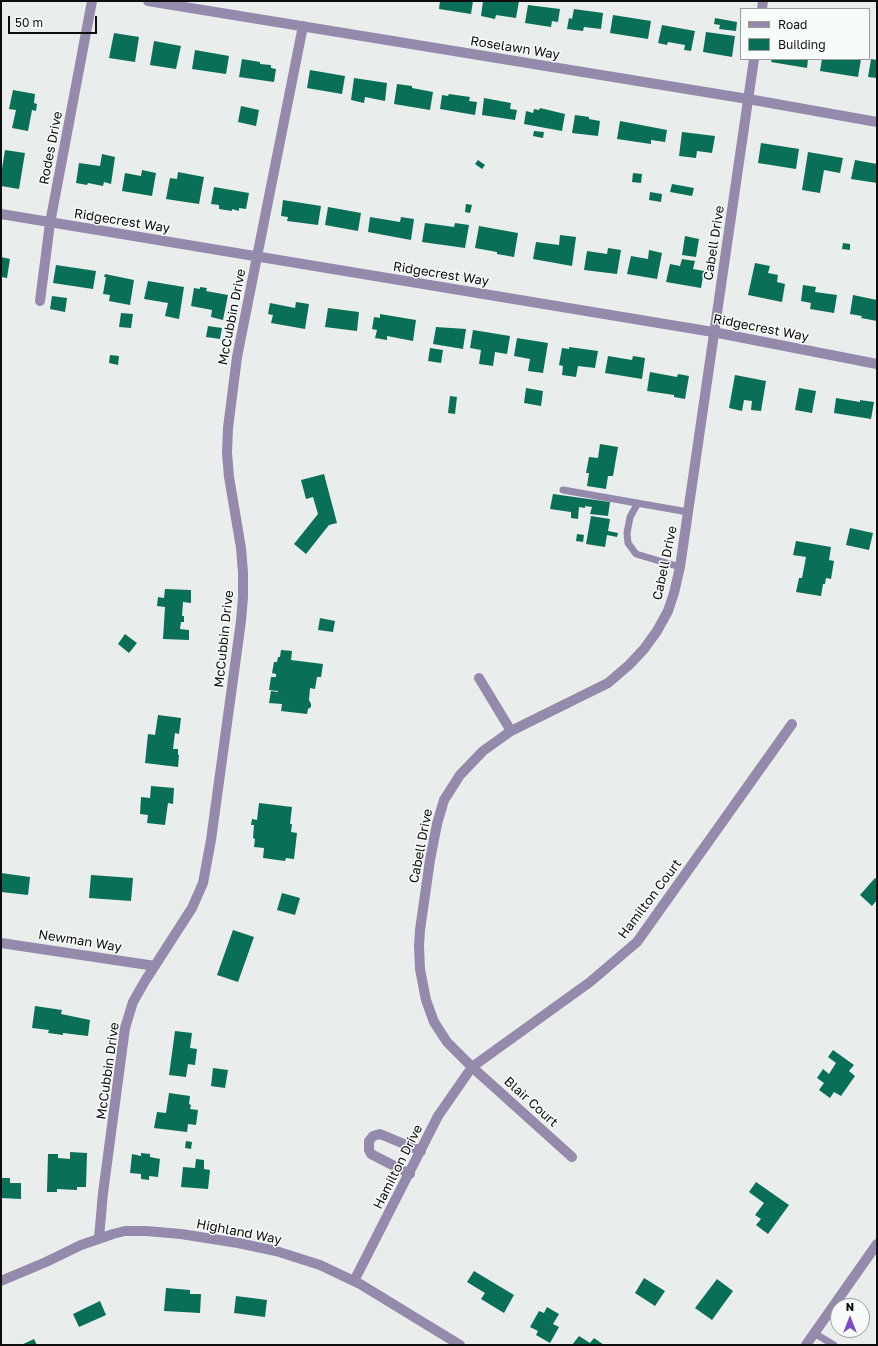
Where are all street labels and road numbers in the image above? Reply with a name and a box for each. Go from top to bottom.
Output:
street label: Roselawn Way [469,33,561,63]
street label: Rodes Drive [36,110,66,186]
street label: Cabell Drive [700,204,728,282]
street label: Ridgecrest Way [73,206,171,236]
street label: Ridgecrest Way [392,259,490,289]
street label: McCubbin Drive [215,267,249,367]
street label: Ridgecrest Way [712,311,810,345]
street label: Cabell Drive [650,524,680,602]
street label: McCubbin Drive [211,590,237,688]
street label: Cabell Drive [406,807,436,885]
street label: Hamilton Court [615,856,685,942]
street label: Newman Way [37,927,123,955]
street label: McCubbin Drive [93,1021,123,1121]
street label: Blair Court [501,1074,561,1130]
street label: Hamilton Drive [370,1122,426,1212]
street label: Highland Way [195,1216,283,1248]

